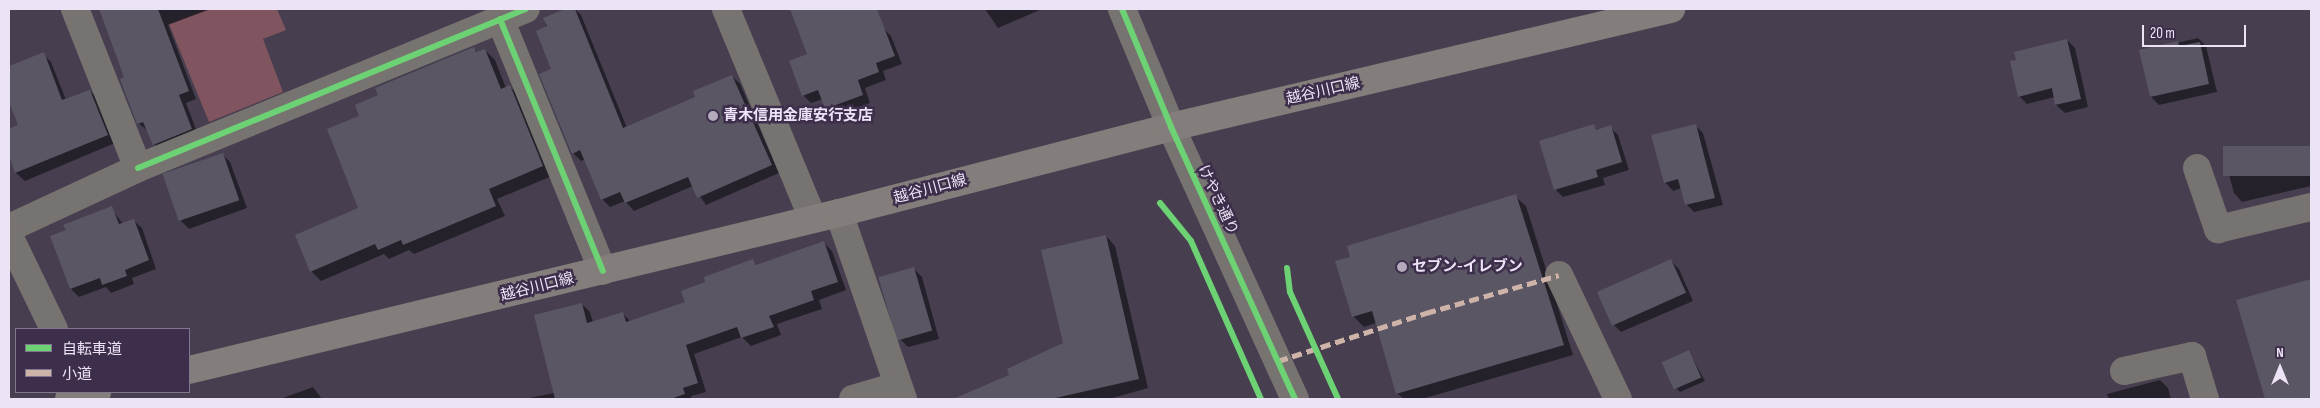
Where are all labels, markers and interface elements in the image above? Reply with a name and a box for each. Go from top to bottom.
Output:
scale bar [2145,15,2249,47]
text: 20 m [2150,24,2175,43]
street label: 越谷川口線 [1284,74,1362,108]
place label: 青木信用金庫安行支店 [723,107,873,125]
marker: 青木信用金庫安行支店 [707,110,719,122]
street label: けやき通り [1194,162,1242,238]
street label: 越谷川口線 [891,171,969,207]
place label: セブン-イレブン [1412,258,1523,276]
marker: セブン-イレブン [1396,261,1408,273]
street label: 越谷川口線 [498,269,576,305]
legend [15,328,190,393]
text: 自転車道 [62,340,122,359]
north arrow [2255,343,2305,393]
text: N [2276,344,2284,361]
text: 小道 [62,365,92,384]

